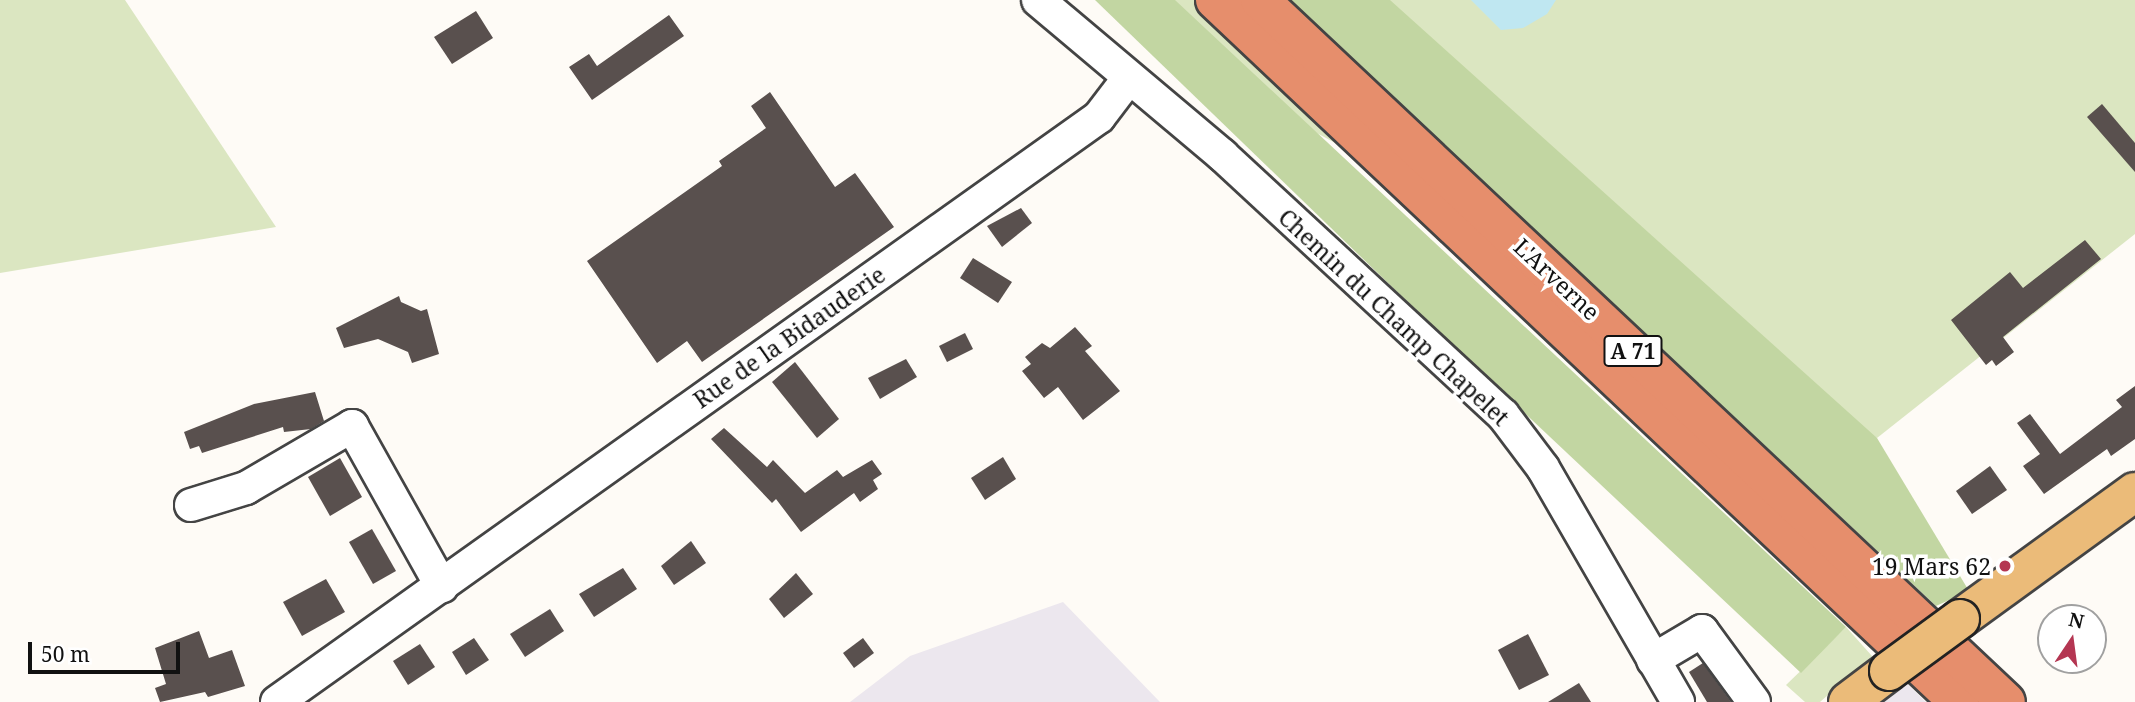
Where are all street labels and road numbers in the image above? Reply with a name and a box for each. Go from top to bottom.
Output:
street label: Chemin du Champ Chapelet [1273,203,1515,431]
street label: L'Arverne [1509,232,1605,326]
street label: Rue de la Bidauderie [688,260,890,414]
road number: A 71 [1603,334,1663,368]

